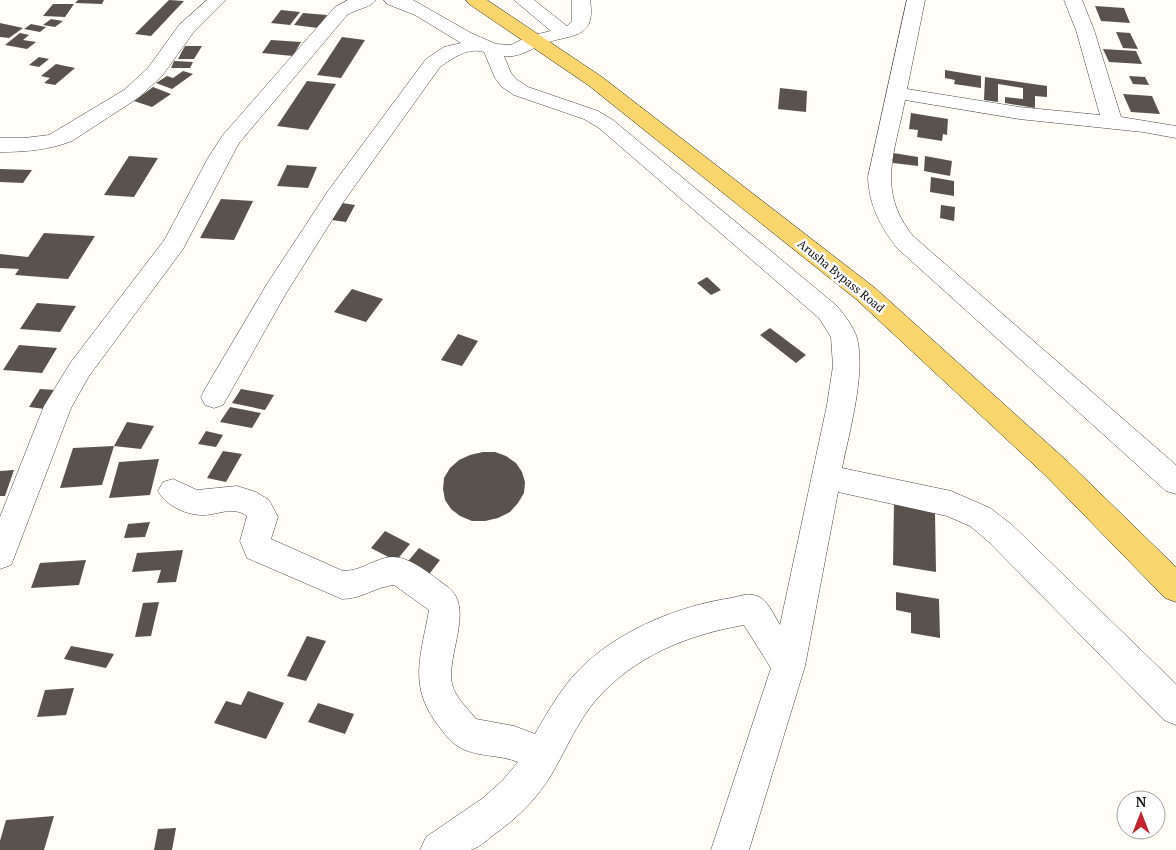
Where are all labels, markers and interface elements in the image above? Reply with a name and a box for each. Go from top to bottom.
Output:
street label: Arusha Bypass Road [795,236,888,315]
north arrow [1116,790,1166,840]
text: N [1136,792,1147,811]

